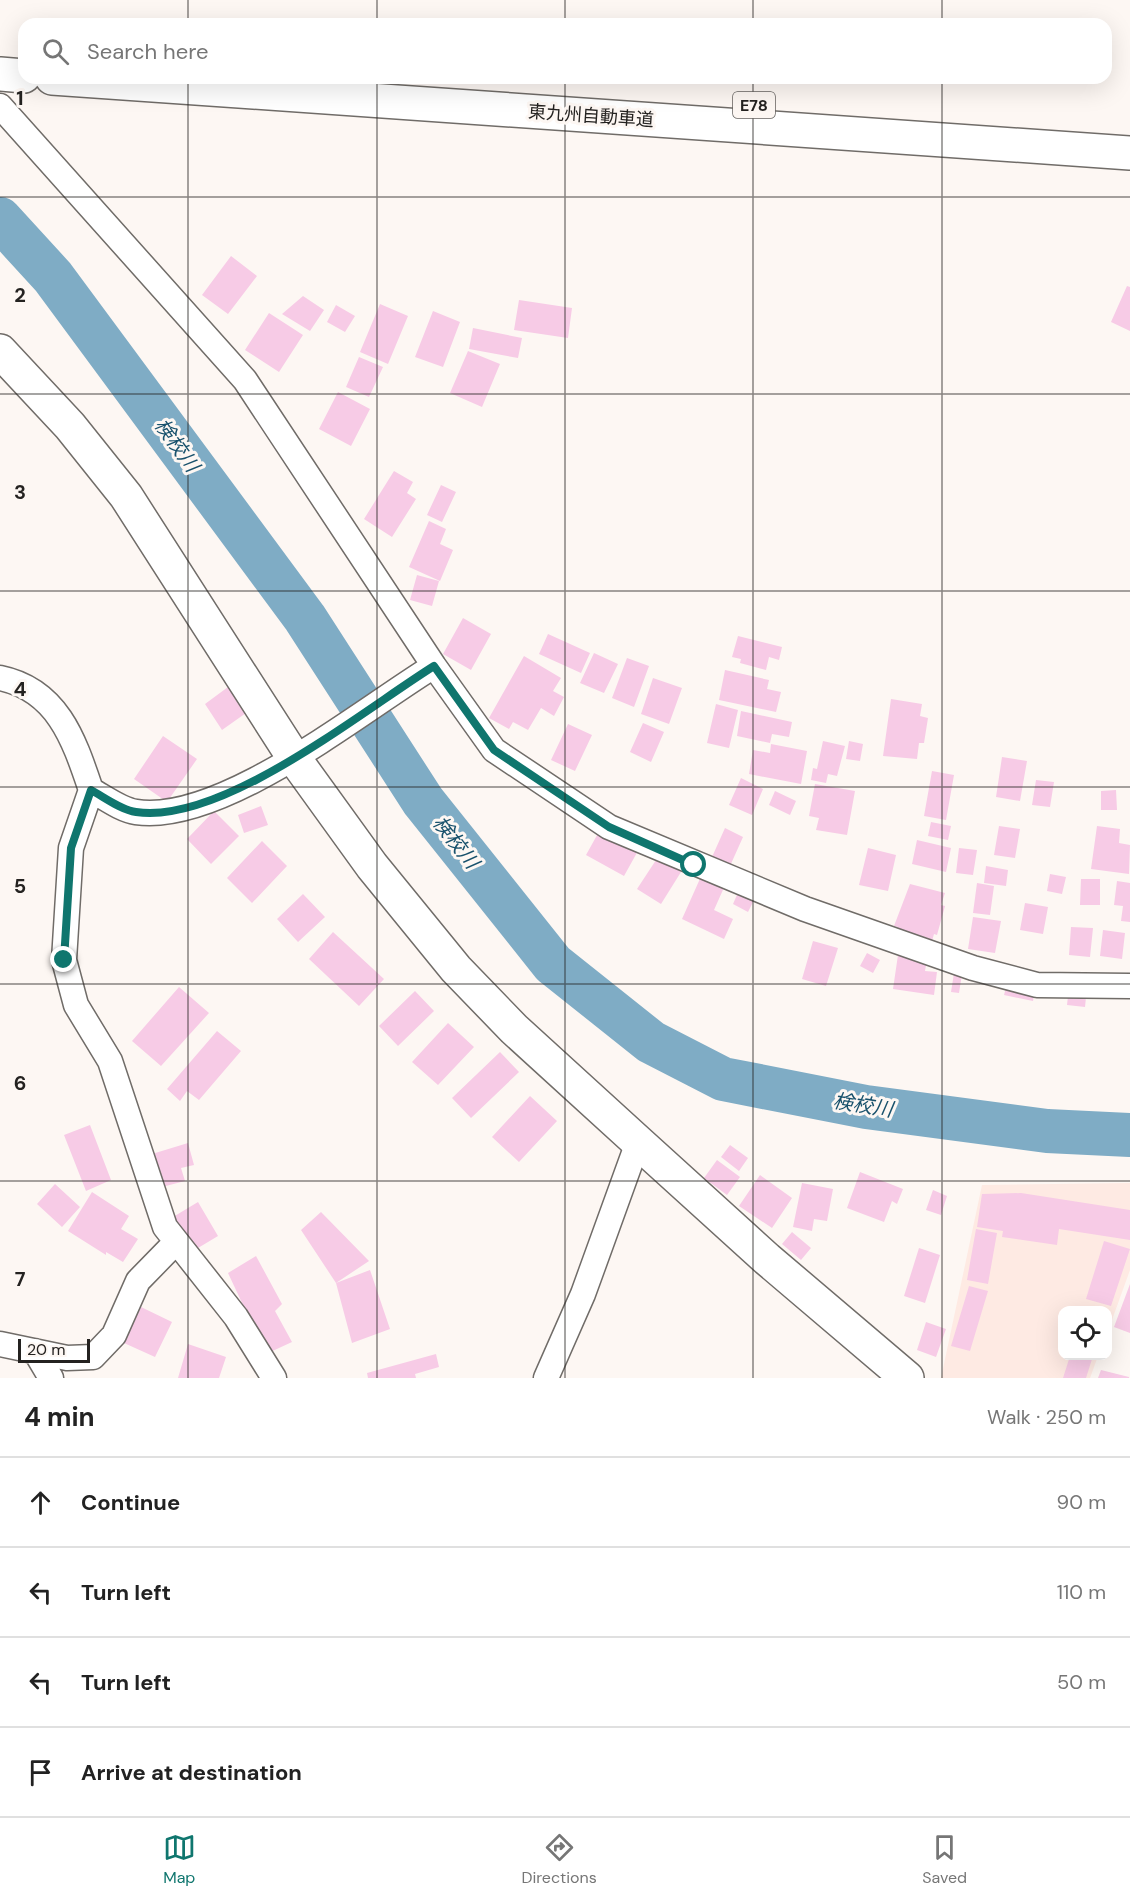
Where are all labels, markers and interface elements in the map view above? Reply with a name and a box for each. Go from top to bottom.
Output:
search box [18,18,1112,84]
icon: search [39,35,72,68]
text: Search here [87,37,208,66]
text: 1 [16,85,24,111]
road number: E78 [733,92,775,118]
street label: 東九州自動車道 [527,100,655,132]
text: 2 [14,282,26,308]
water label: 検校川 [149,413,206,479]
text: 3 [14,479,26,505]
text: 4 [14,676,27,702]
water label: 検校川 [427,810,486,875]
route start [680,851,706,877]
text: 5 [14,873,26,899]
route end [50,946,76,972]
text: 6 [14,1070,26,1096]
water label: 検校川 [831,1087,897,1123]
text: 7 [15,1266,26,1292]
map controls [1058,1306,1112,1360]
button: locate [1058,1306,1112,1360]
scale bar [18,1336,90,1364]
text: 20 m [27,1339,66,1360]
text: 4 min [24,1400,95,1434]
text: Walk · 250 m [987,1404,1106,1430]
icon: ahead [24,1486,57,1519]
text: Continue [81,1488,180,1517]
text: 90 m [1057,1489,1106,1515]
icon: left [24,1576,57,1609]
text: Turn left [81,1578,171,1607]
text: 110 m [1057,1579,1106,1605]
icon: left [24,1666,57,1699]
text: Turn left [81,1668,171,1697]
text: 50 m [1057,1669,1106,1695]
icon: arrive [24,1756,57,1789]
text: Arrive at destination [81,1758,302,1787]
tab: Map [163,1831,196,1888]
tab: Directions [521,1831,597,1888]
tab: Saved [922,1831,967,1888]

